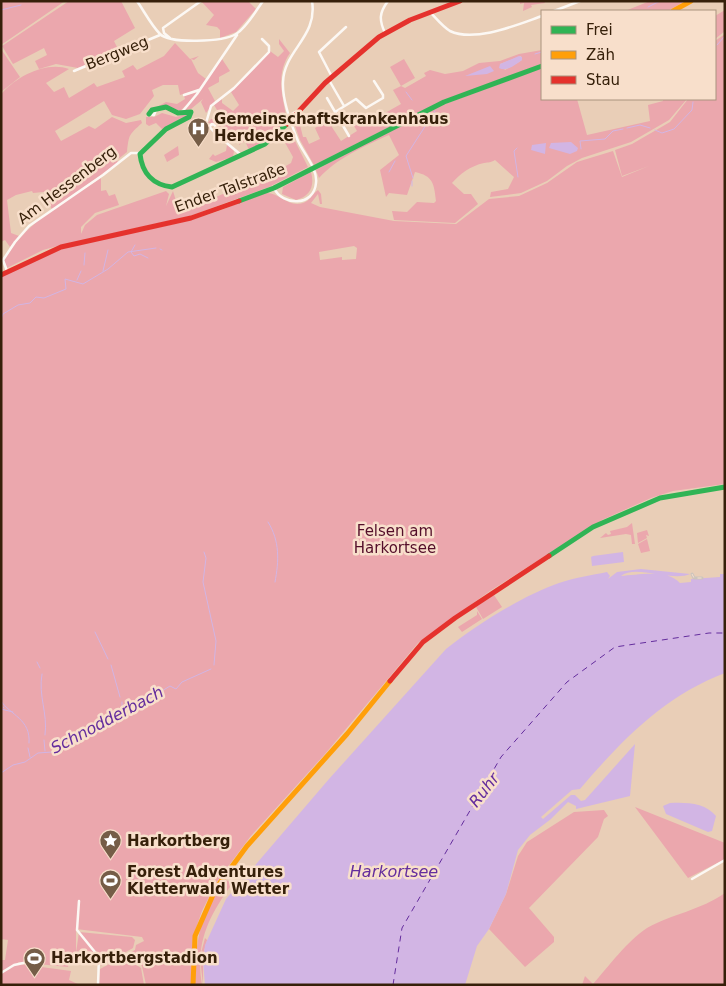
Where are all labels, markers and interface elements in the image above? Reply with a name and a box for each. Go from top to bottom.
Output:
legend [541,10,716,100]
text: Frei [586,21,613,39]
street label: Bergweg [83,32,151,74]
text: Zäh [586,46,615,64]
text: Stau [586,71,620,89]
place label: Gemeinschaftskrankenhaus Herdecke [214,110,448,145]
hospital icon: Gemeinschaftskrankenhaus Herdecke [186,116,210,147]
street label: Am Hessenberg [14,142,120,228]
street label: Ender Talstraße [172,160,288,216]
park label: Felsen am Harkortsee [354,522,436,557]
water label: Schnodderbach [48,682,166,758]
water label: Ruhr [465,768,504,811]
place icon: Harkortberg [99,829,123,860]
place label: Harkortberg [127,832,231,850]
water label: Harkortsee [350,862,438,881]
place label: Forest Adventures Kletterwald Wetter [127,863,290,898]
sports icon: Forest Adventures Kletterwald Wetter [99,869,123,900]
sports icon: Harkortbergstadion [23,946,47,977]
place label: Harkortbergstadion [51,949,218,967]

